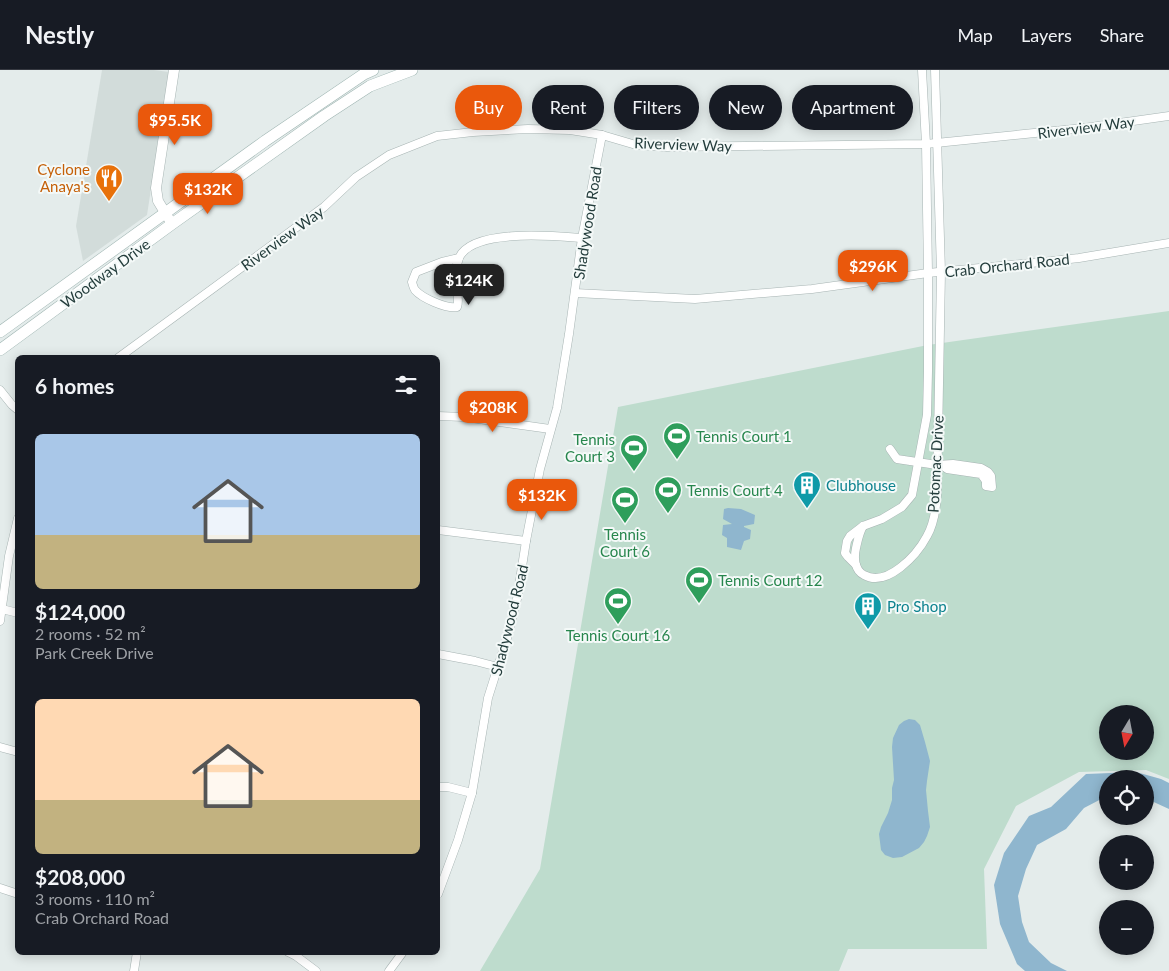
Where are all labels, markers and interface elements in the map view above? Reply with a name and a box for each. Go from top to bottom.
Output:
text: Nestly [25,20,94,49]
text: Map [957,24,993,46]
text: Layers [1021,24,1072,46]
text: Share [1100,24,1144,46]
chip: Buy [455,85,522,130]
chip: Rent [532,85,604,130]
chip: Filters [614,85,699,130]
chip: New [709,85,782,130]
chip: Apartment [792,85,913,130]
pin: $95.5K [134,104,216,146]
text: $95.5K [149,110,201,129]
street label: Riverview Way [1036,112,1136,142]
street label: Riverview Way [634,133,732,155]
place label: Cyclone Anaya's [37,160,90,195]
restaurant icon: Cyclone Anaya's [94,163,124,202]
street label: Shadywood Road [569,165,605,281]
pin: $132K [173,172,243,215]
text: $132K [184,179,232,198]
street label: Riverview Way [237,202,327,274]
street label: Woodway Drive [57,235,153,311]
street label: Crab Orchard Road [944,249,1070,281]
pin: $296K [838,250,908,292]
text: $296K [849,256,897,275]
pin: $124K [434,264,504,306]
text: $124K [445,270,493,289]
icon: filters [392,371,420,399]
text: 6 homes [35,373,114,398]
pin: $208K [458,390,528,433]
text: $208K [469,397,517,416]
street label: Potomac Drive [923,415,947,513]
sports icon: Tennis Court 1 [662,421,692,460]
place label: Tennis Court 1 [696,427,792,445]
place label: Tennis Court 3 [565,430,615,465]
sports icon: Tennis Court 3 [619,433,649,472]
icon: home [183,466,273,556]
building icon: Clubhouse [792,470,822,509]
sports icon: Tennis Court 4 [653,475,683,514]
place label: Clubhouse [826,476,896,494]
pin: $132K [507,478,577,521]
place label: Tennis Court 4 [687,481,783,499]
text: $132K [518,485,566,504]
sports icon: Tennis Court 6 [610,485,640,524]
place label: Tennis Court 6 [600,525,650,560]
street label: Shadywood Road [486,562,532,678]
sports icon: Tennis Court 12 [684,565,714,604]
place label: Tennis Court 12 [718,571,822,589]
sports icon: Tennis Court 16 [603,586,633,625]
building icon: Pro Shop [853,591,883,630]
place label: Pro Shop [887,597,947,615]
text: $124,000 [35,599,125,624]
text: 2 rooms · 52 m² [35,624,146,643]
place label: Tennis Court 16 [566,626,671,644]
text: Park Creek Drive [35,643,154,662]
north arrow [1099,705,1154,760]
map controls [1099,705,1154,955]
icon: home [183,731,273,821]
button: locate [1099,770,1154,825]
button: + [1099,835,1154,890]
text: $208,000 [35,864,125,889]
text: 3 rooms · 110 m² [35,889,155,908]
button: − [1099,900,1154,955]
text: Crab Orchard Road [35,908,169,927]

